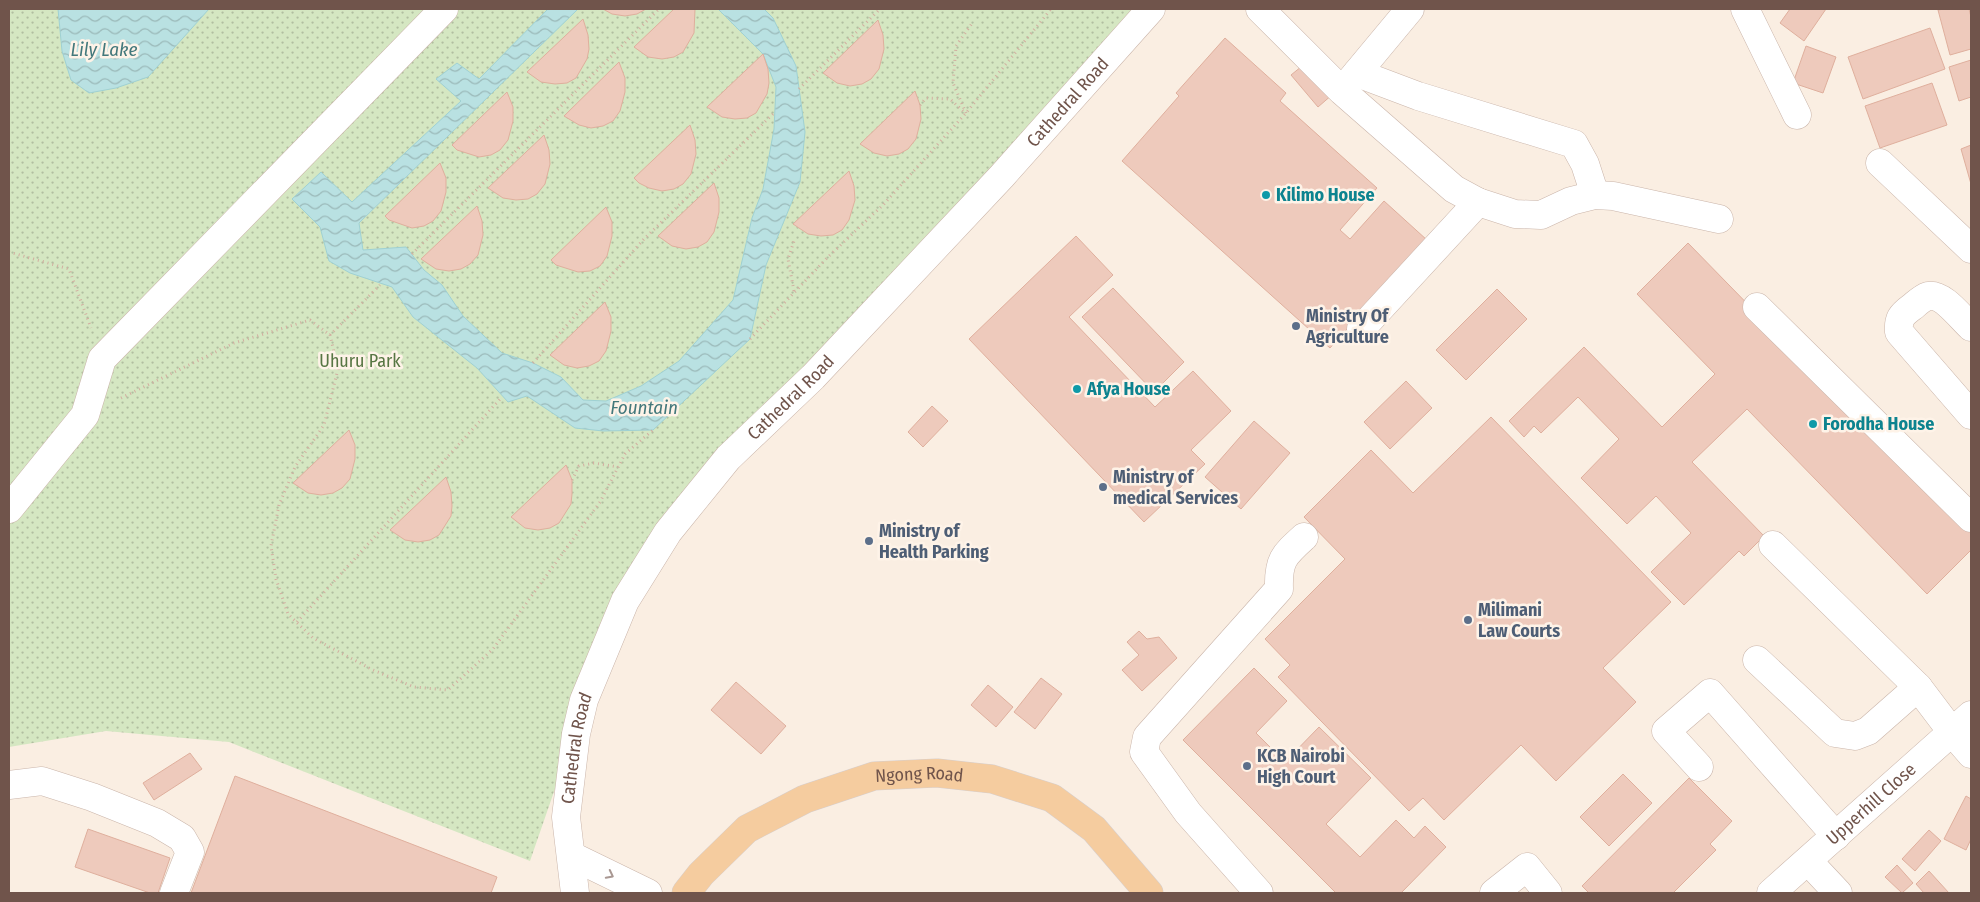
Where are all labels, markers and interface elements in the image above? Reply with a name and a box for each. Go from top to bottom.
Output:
water label: Lily Lake [71,38,137,61]
street label: Cathedral Road [1022,53,1113,151]
place label: Kilimo House [1276,184,1375,206]
marker: Kilimo House [1260,189,1272,201]
place label: Ministry Of Agriculture [1305,305,1390,348]
marker: Ministry Of Agriculture [1290,320,1302,332]
park label: Uhuru Park [319,350,401,372]
street label: Cathedral Road [743,350,839,445]
place label: Afya House [1086,378,1170,400]
marker: Afya House [1071,383,1083,395]
water label: Fountain [610,396,678,419]
place label: Forodha House [1823,413,1934,435]
marker: Forodha House [1807,418,1819,430]
place label: Ministry of medical Services [1113,466,1238,509]
marker: Ministry of medical Services [1097,481,1109,493]
place label: Ministry of Health Parking [879,520,989,563]
marker: Ministry of Health Parking [863,535,875,547]
place label: Milimani Law Courts [1478,599,1560,642]
marker: Milimani Law Courts [1462,614,1474,626]
street label: Cathedral Road [557,689,597,805]
place label: KCB Nairobi High Court [1257,745,1345,788]
street label: Upperhill Close [1822,758,1920,850]
marker: KCB Nairobi High Court [1241,760,1253,772]
street label: Ngong Road [875,762,964,787]
one-way arrow [604,869,613,879]

